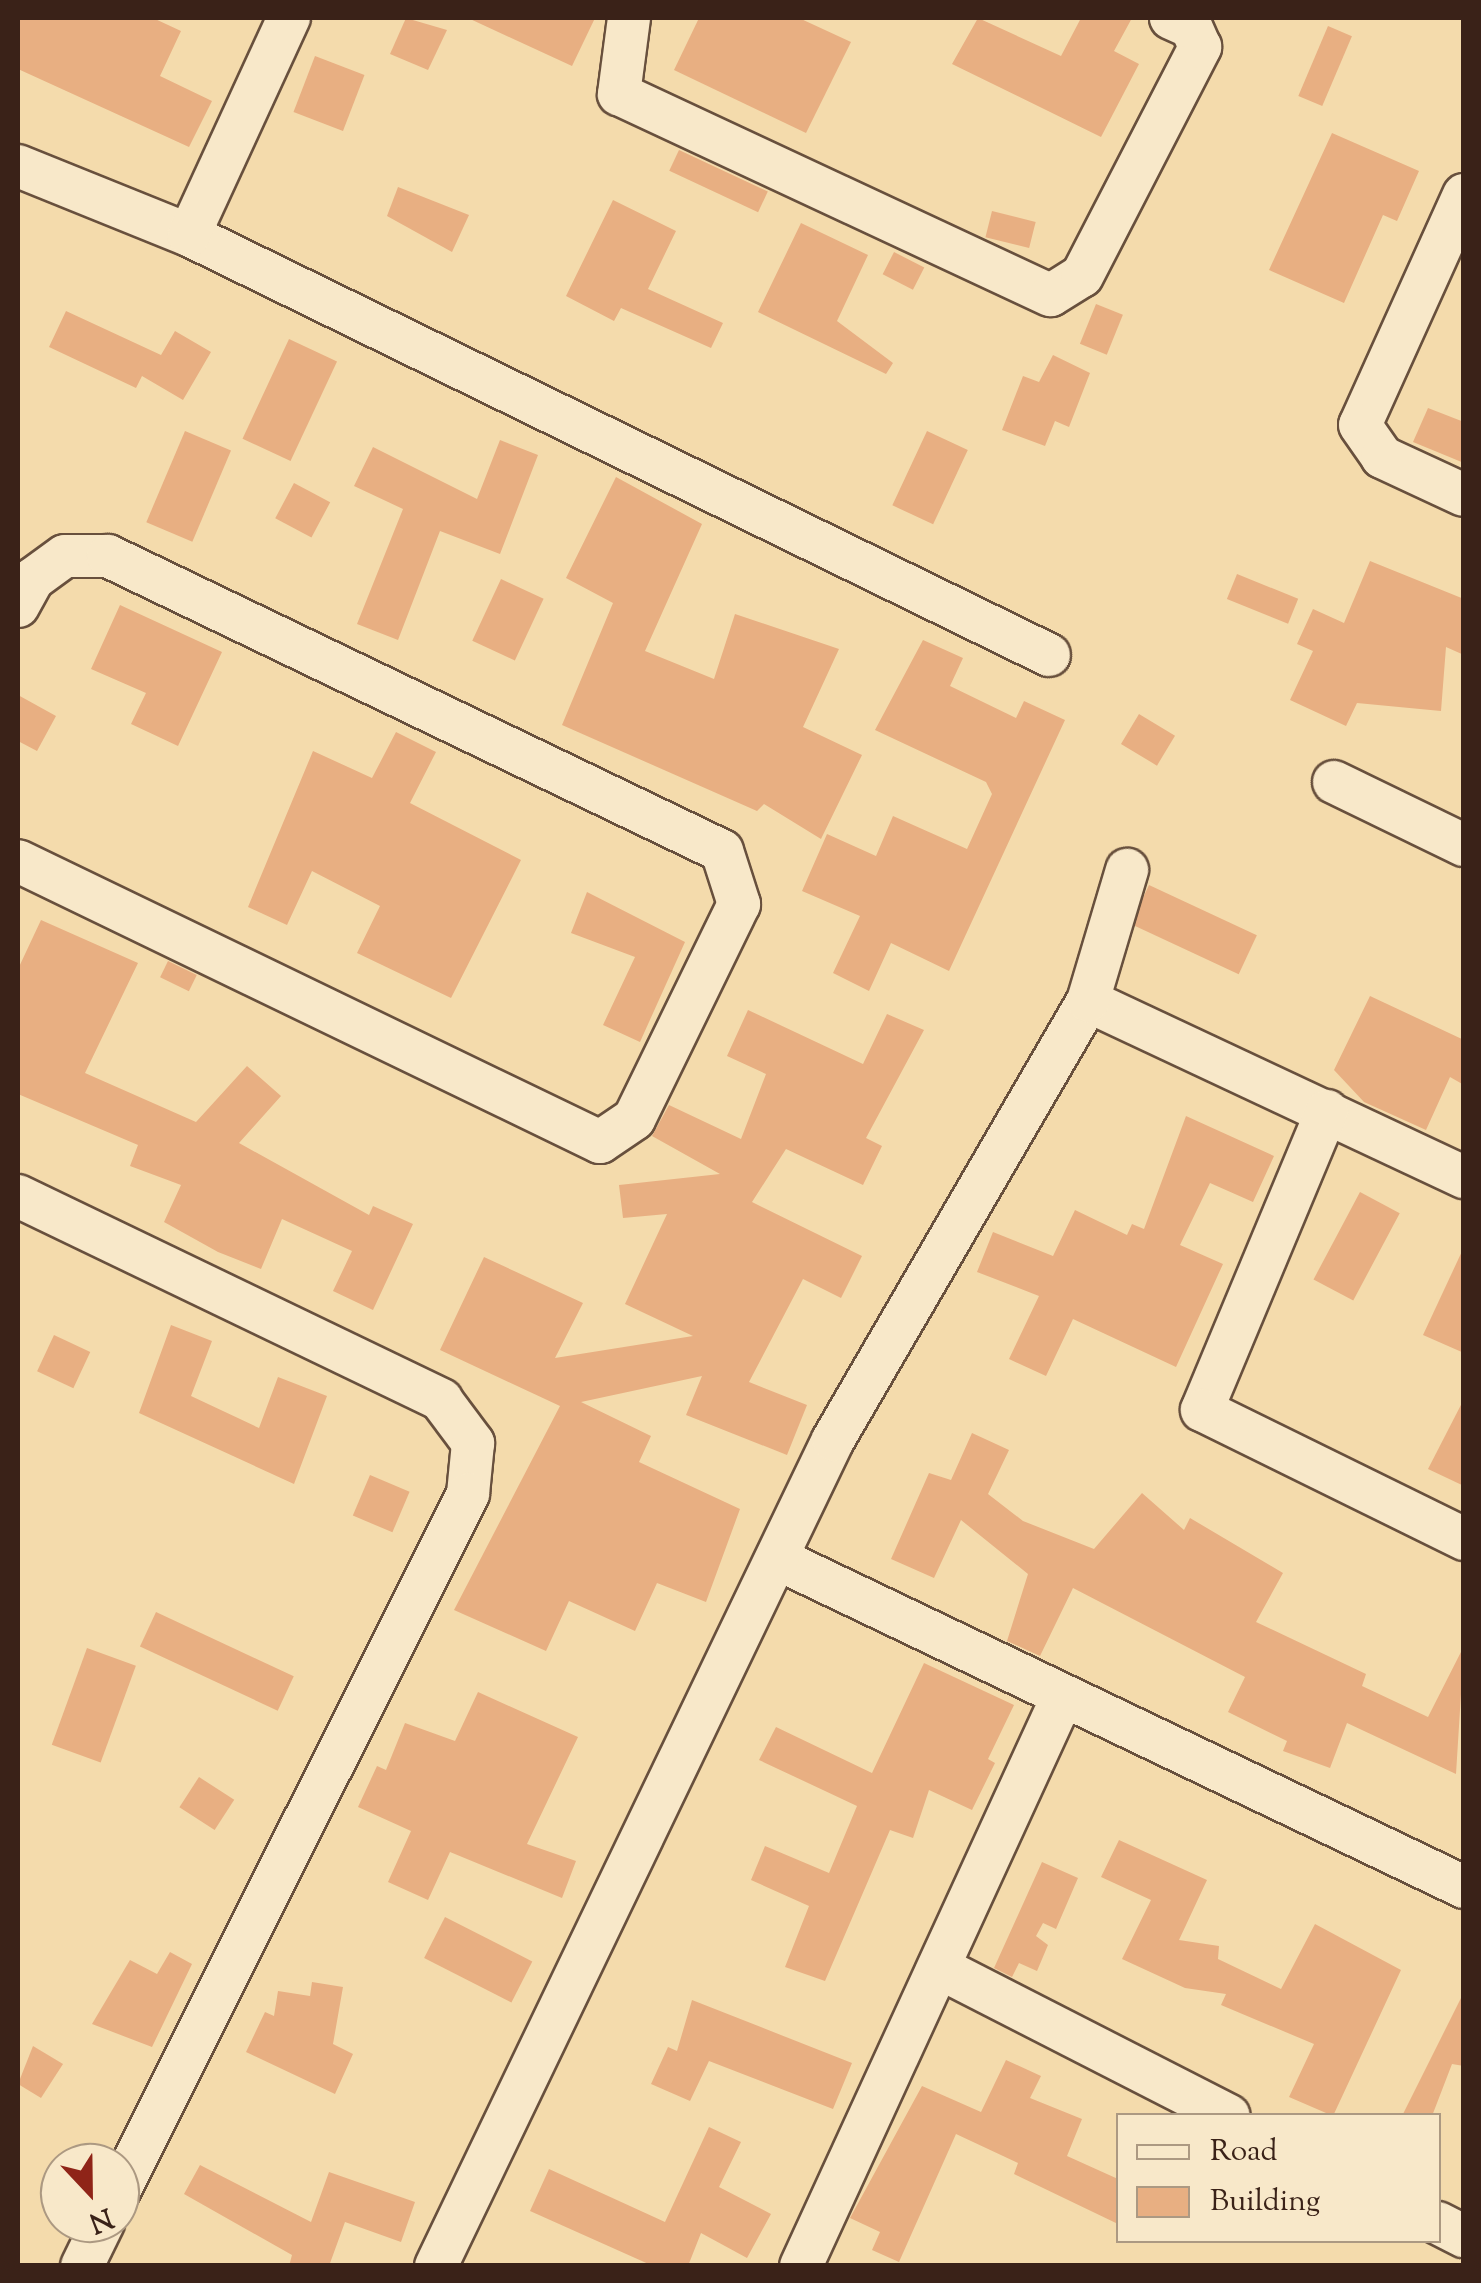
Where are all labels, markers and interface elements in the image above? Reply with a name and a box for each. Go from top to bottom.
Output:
legend [1116,2113,1441,2243]
text: Road [1210,2131,1277,2174]
north arrow [40,2143,140,2243]
text: Building [1210,2181,1320,2224]
text: N [83,2196,118,2242]

